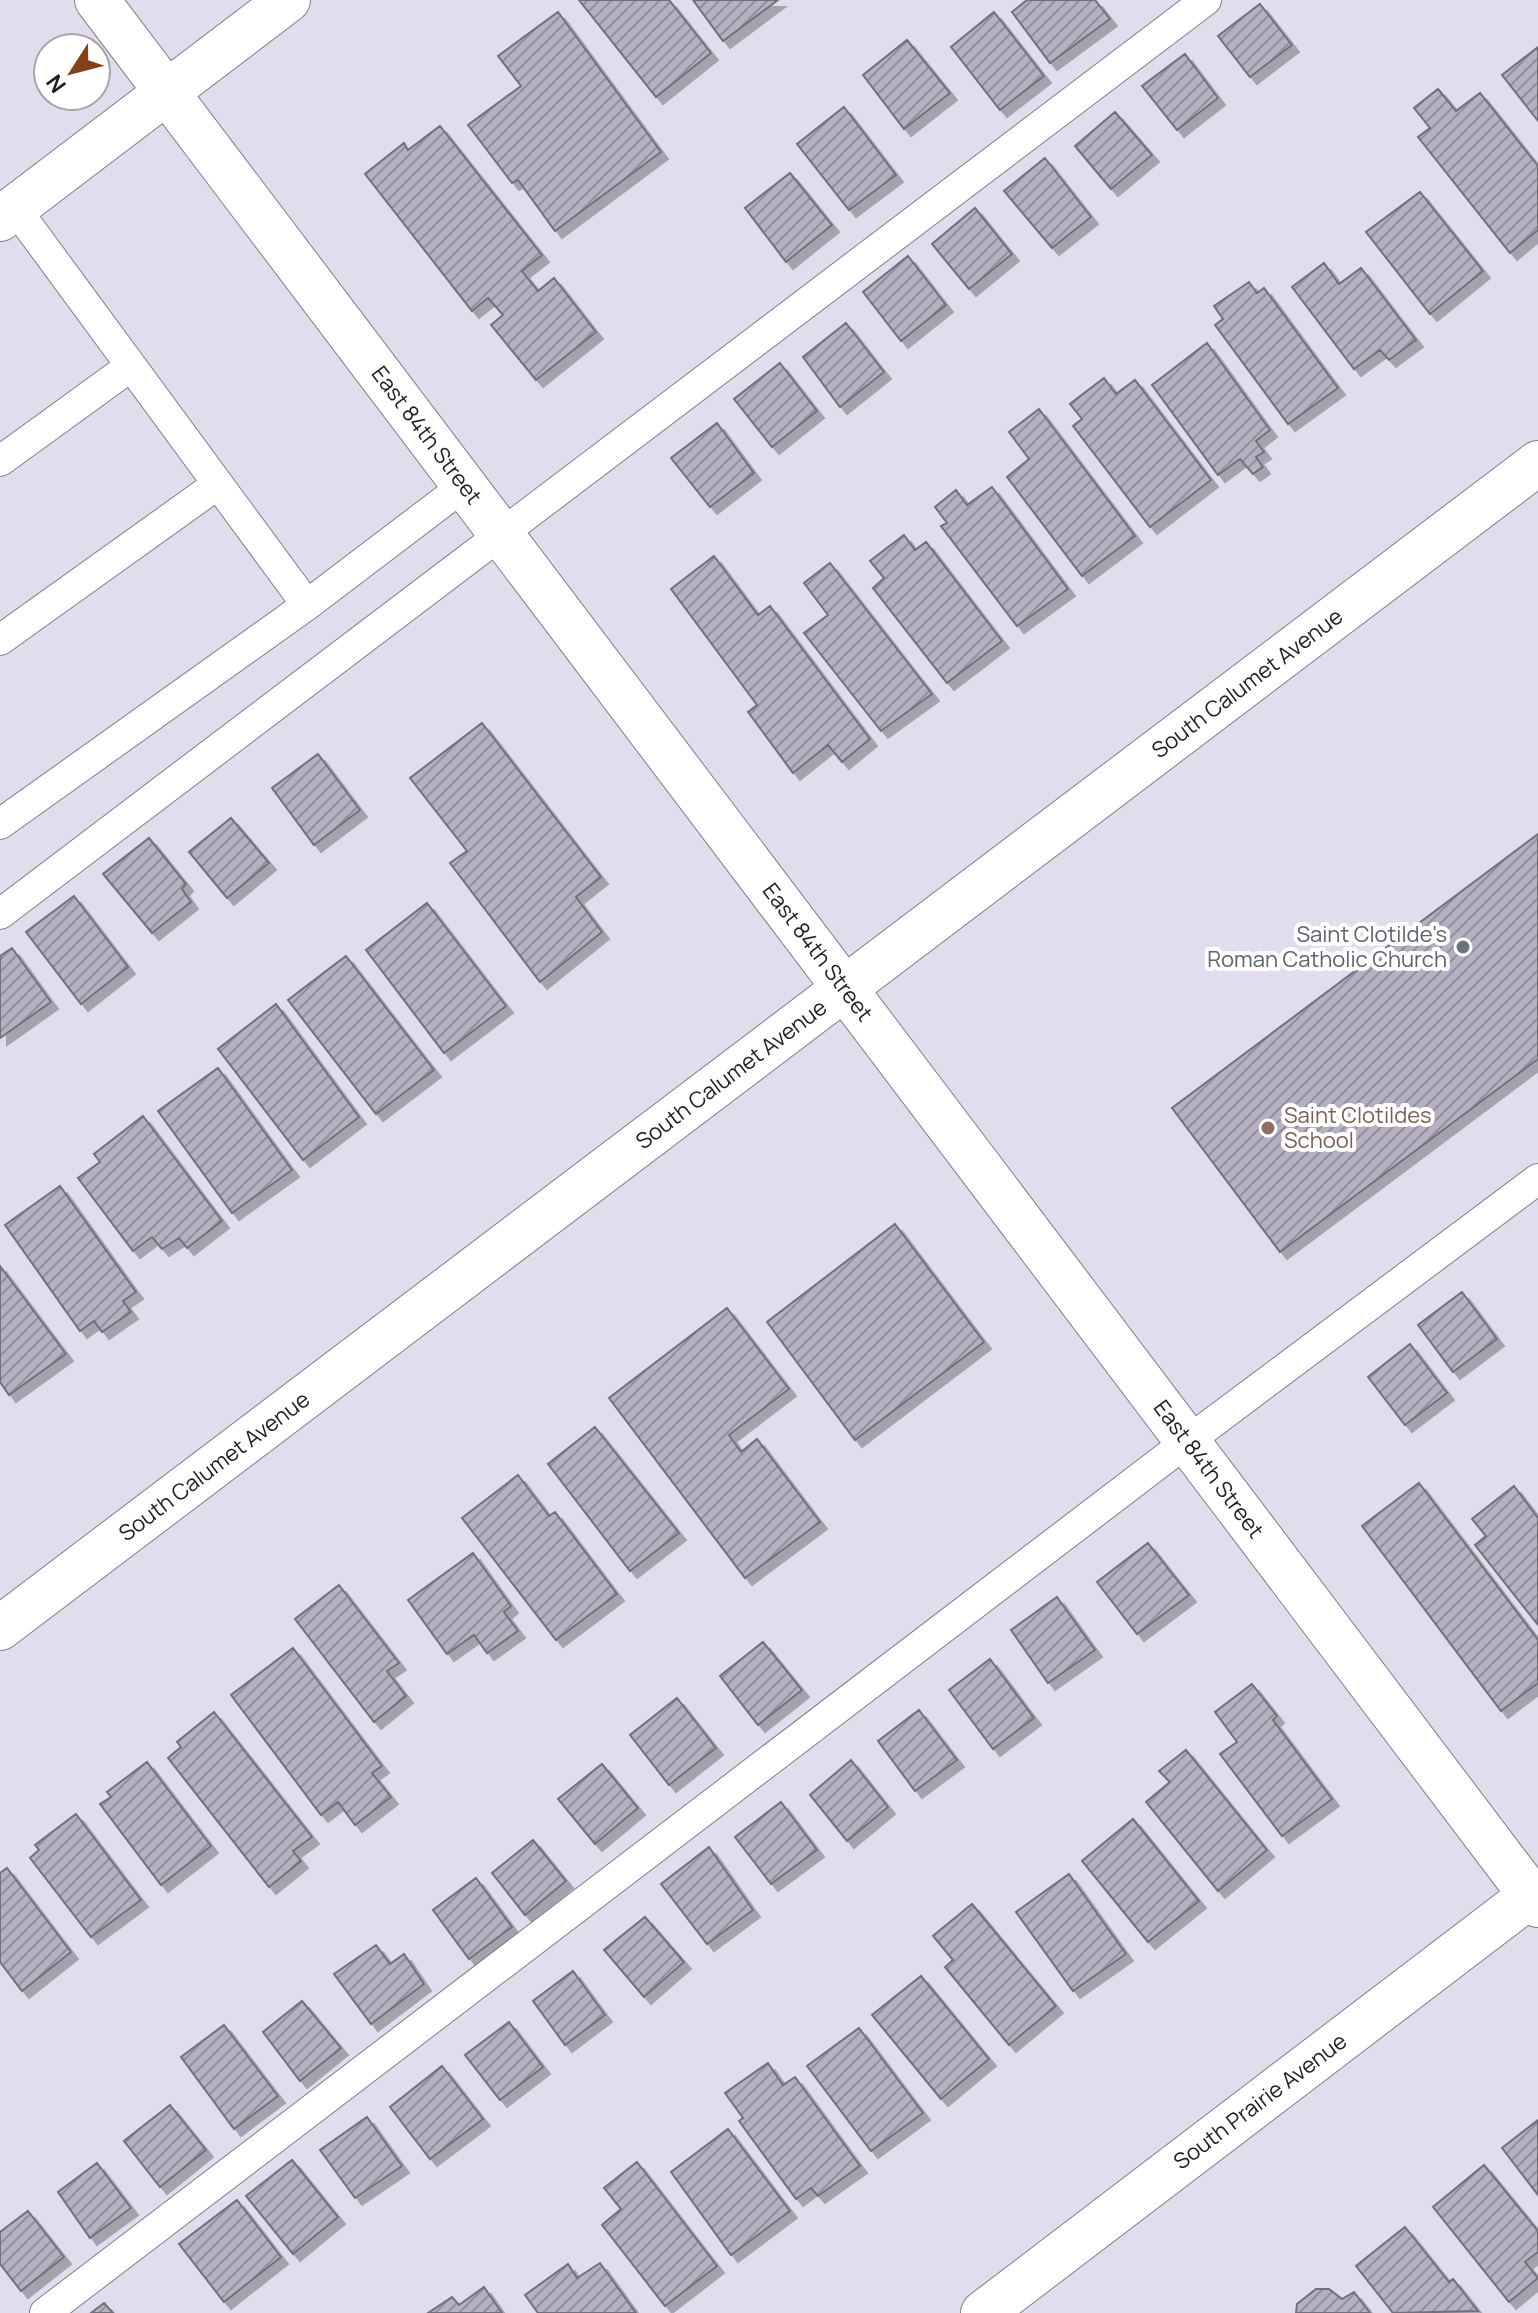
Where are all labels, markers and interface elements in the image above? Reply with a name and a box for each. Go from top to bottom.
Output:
north arrow [32,32,112,112]
text: N [39,69,73,99]
street label: East 84th Street [365,360,489,511]
street label: South Calumet Avenue [1145,601,1349,765]
street label: East 84th Street [756,877,880,1028]
place label: Saint Clotilde's Roman Catholic Church [1207,919,1447,974]
marker: Saint Clotilde's Roman Catholic Church [1454,938,1472,956]
street label: South Calumet Avenue [629,992,833,1156]
place label: Saint Clotildes School [1284,1100,1432,1155]
marker: Saint Clotildes School [1259,1119,1277,1137]
street label: South Calumet Avenue [112,1384,316,1548]
street label: East 84th Street [1147,1394,1271,1545]
street label: South Prairie Avenue [1167,2026,1353,2176]

